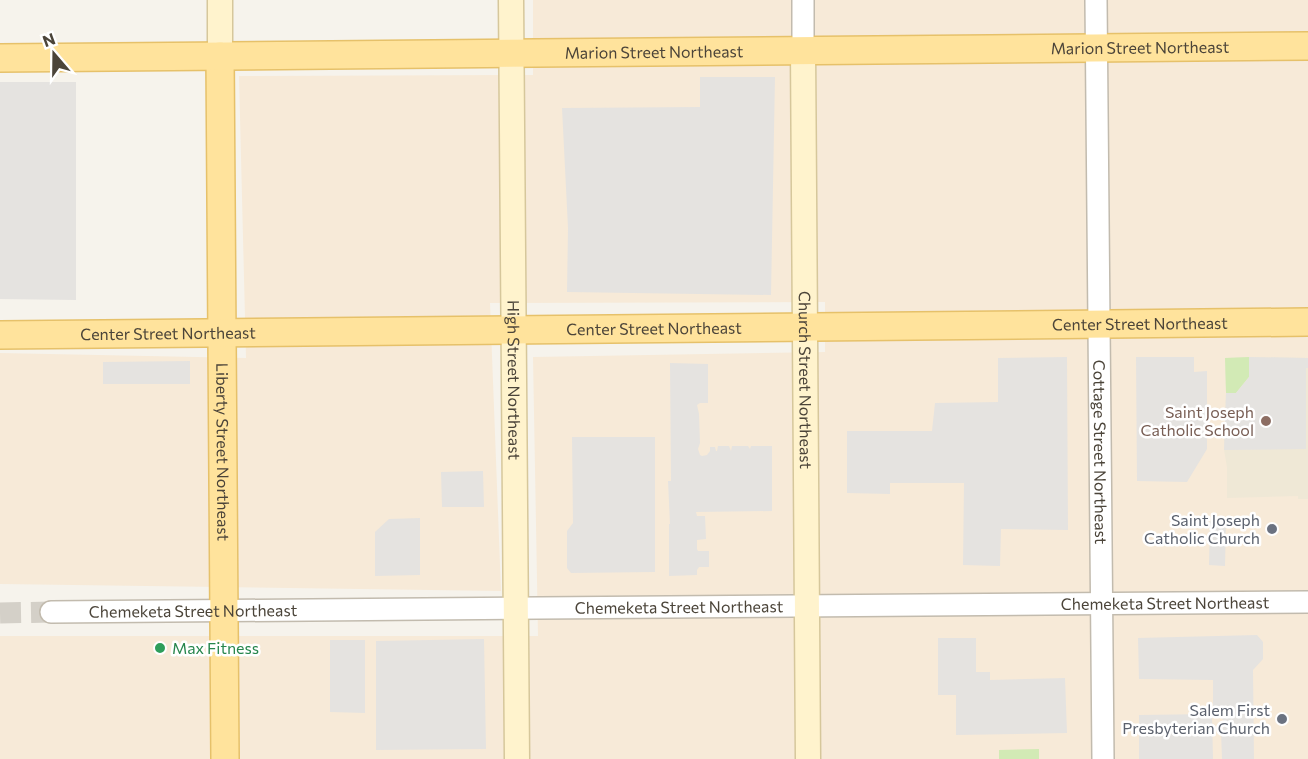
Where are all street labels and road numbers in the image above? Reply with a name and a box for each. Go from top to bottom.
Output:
street label: Marion Street Northeast [1051,37,1230,57]
street label: Marion Street Northeast [565,41,744,62]
street label: Church Street Northeast [796,291,816,470]
street label: High Street Northeast [504,300,525,460]
street label: Center Street Northeast [1052,313,1228,334]
street label: Center Street Northeast [566,318,742,338]
street label: Center Street Northeast [80,322,256,343]
street label: Cottage Street Northeast [1090,360,1111,545]
street label: Liberty Street Northeast [213,363,233,542]
street label: Chemeketa Street Northeast [1061,592,1270,613]
street label: Chemeketa Street Northeast [575,596,784,617]
street label: Chemeketa Street Northeast [89,600,298,621]

